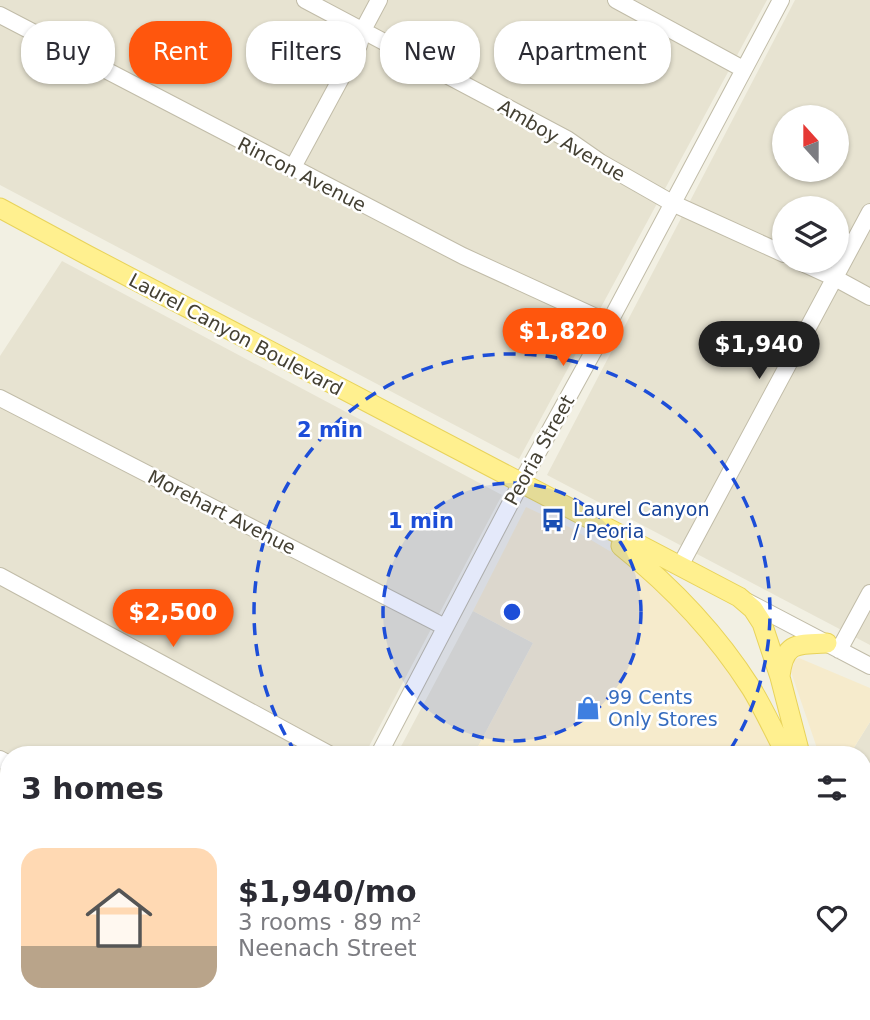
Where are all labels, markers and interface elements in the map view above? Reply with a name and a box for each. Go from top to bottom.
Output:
chip: Buy [21,21,115,84]
chip: Rent [129,21,232,84]
chip: Filters [246,21,366,84]
chip: New [380,21,480,84]
chip: Apartment [494,21,671,84]
street label: Amboy Avenue [495,95,629,185]
north arrow [772,105,849,182]
map controls [772,105,849,273]
street label: Rincon Avenue [234,132,370,216]
button: layers [772,196,849,273]
street label: Laurel Canyon Boulevard [125,268,347,400]
pin: $1,820 [506,308,620,368]
text: $1,820 [519,318,607,344]
pin: $1,940 [702,322,816,381]
text: $1,940 [715,331,803,357]
street label: Peoria Street [500,391,578,509]
text: 2 min [297,418,363,442]
street label: Morehart Avenue [145,465,299,559]
place label: Laurel Canyon / Peoria [573,498,710,542]
bus stop icon: Laurel Canyon / Peoria [539,506,567,534]
text: 1 min [388,509,454,533]
pin: $2,500 [116,590,230,649]
text: $2,500 [129,599,217,625]
centre of rings [500,600,524,624]
place label: 99 Cents Only Stores [608,686,718,730]
shop icon: 99 Cents Only Stores [574,694,602,722]
icon: filters [813,769,851,807]
text: 3 homes [21,771,164,806]
text: $1,940/mo [238,874,417,909]
icon: home [77,876,161,960]
icon: heart [813,899,851,937]
text: 3 rooms · 89 m² [238,909,422,935]
text: Neenach Street [238,935,417,961]

